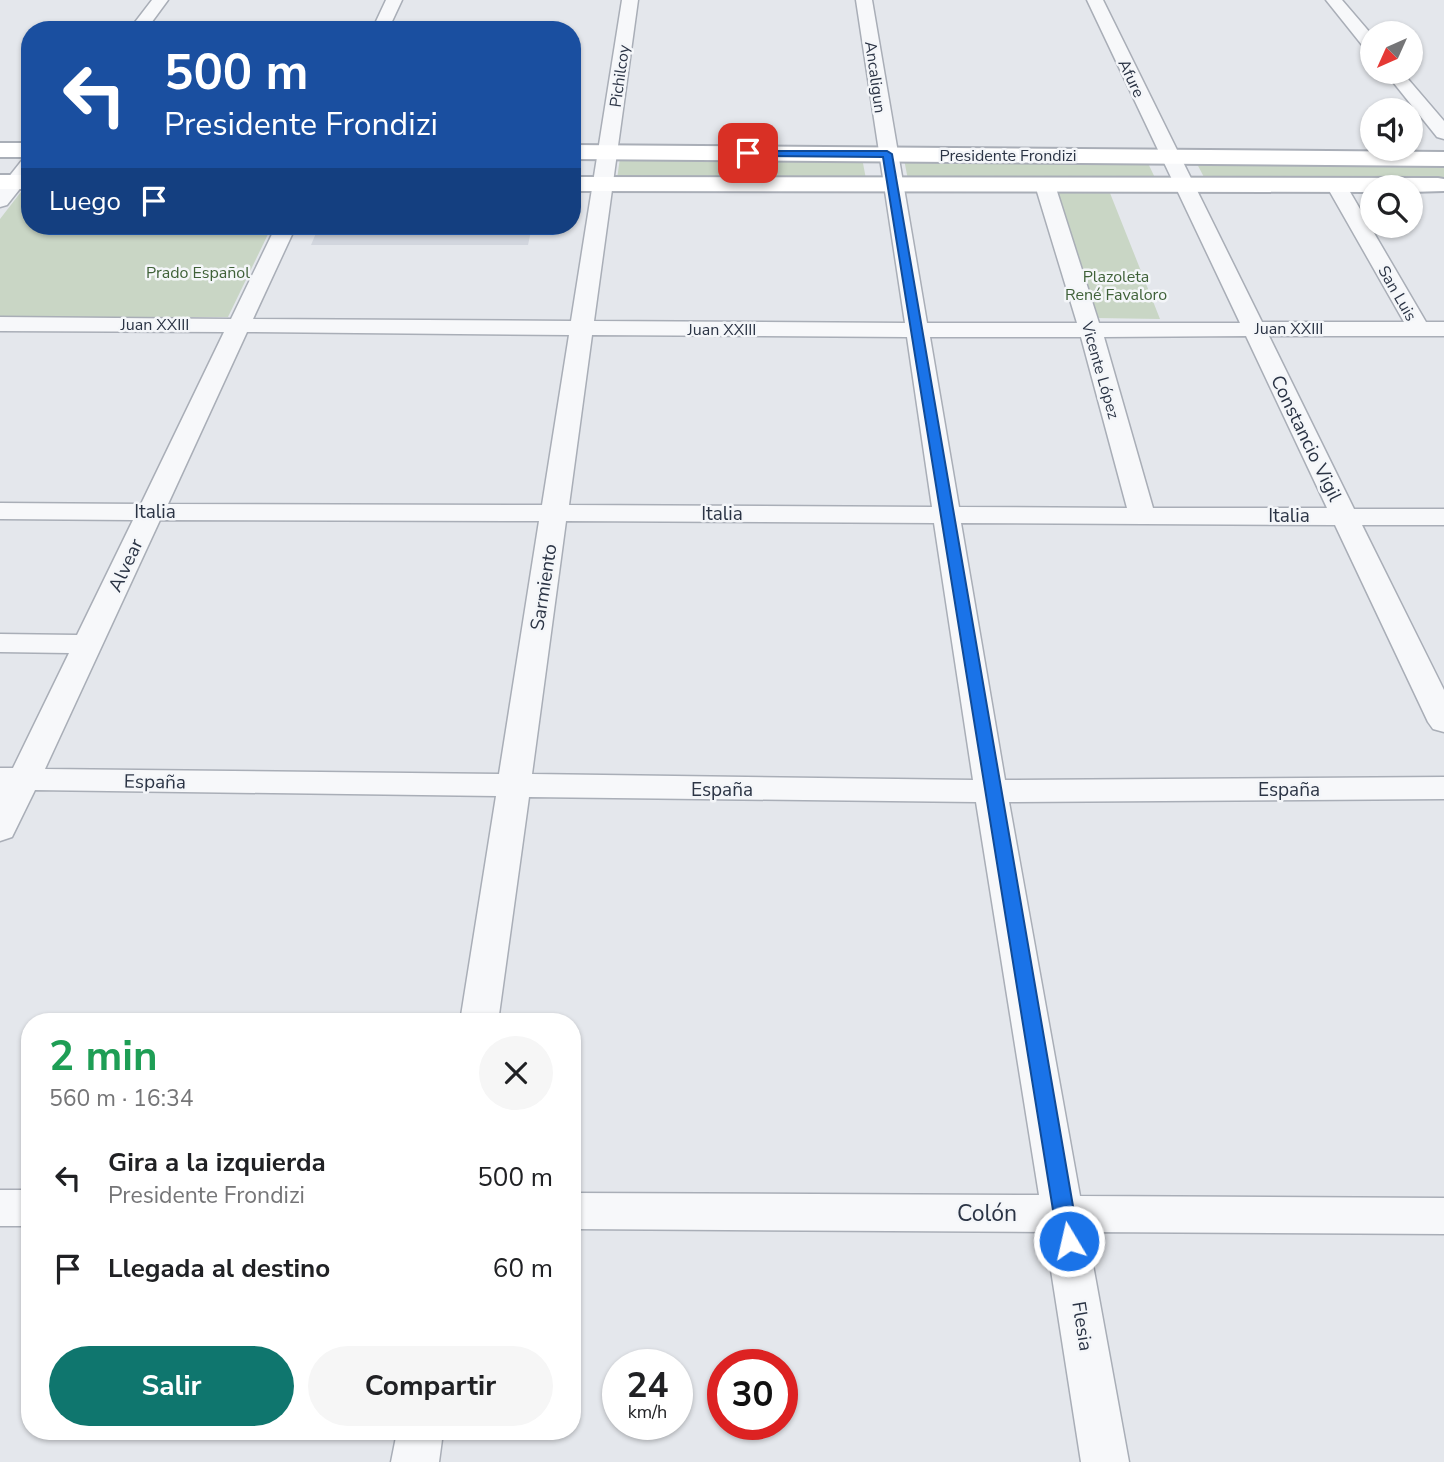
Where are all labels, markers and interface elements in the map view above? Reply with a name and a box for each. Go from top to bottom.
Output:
north arrow [1360,21,1423,84]
map controls [1360,21,1423,238]
text: 500 m [164,39,308,106]
street label: Ancaligun [859,40,891,115]
street label: Pichilcoy [605,43,635,109]
icon: left [49,49,140,140]
street label: Afure [1113,56,1150,101]
button: sound [1360,98,1423,161]
text: Presidente Frondizi [164,103,438,146]
pin [718,123,778,183]
icon: arrive [729,134,767,172]
street label: Presidente Frondizi [940,145,1076,167]
button: search [1360,175,1423,238]
icon: arrive [135,182,173,220]
text: Luego [49,184,121,219]
park label: Prado Español [146,262,250,284]
street label: San Luis [1372,262,1422,325]
park label: Plazoleta René Favaloro [1065,266,1167,306]
street label: Juan XXIII [120,314,189,336]
street label: Vicente López [1075,318,1124,422]
street label: Juan XXIII [1254,318,1323,340]
street label: Juan XXIII [687,319,756,341]
street label: Constancio Vigil [1264,371,1348,506]
street label: Italia [134,499,176,525]
street label: Italia [701,501,743,527]
street label: Italia [1268,503,1310,529]
street label: Alvear [102,534,150,596]
street label: Sarmiento [524,542,564,632]
street label: España [124,768,186,796]
street label: España [691,777,753,803]
street label: España [1258,777,1320,803]
text: 2 min [49,1028,158,1085]
button: close [479,1036,553,1110]
text: 560 m · 16:34 [49,1083,194,1114]
text: Gira a la izquierda [108,1145,326,1180]
icon: left [49,1159,87,1197]
text: 500 m [477,1160,553,1195]
text: Presidente Frondizi [108,1180,305,1211]
street label: Colón [957,1198,1017,1229]
position arrow [1032,1204,1106,1278]
icon: arrive [49,1250,87,1288]
text: Llegada al destino [108,1251,330,1286]
text: 60 m [493,1251,553,1286]
street label: Flesia [1065,1300,1099,1353]
button: Salir [49,1346,294,1426]
button: Compartir [308,1346,553,1426]
speed limit sign: 30 [707,1349,798,1440]
text: 24 [626,1362,669,1409]
text: km/h [628,1400,667,1424]

